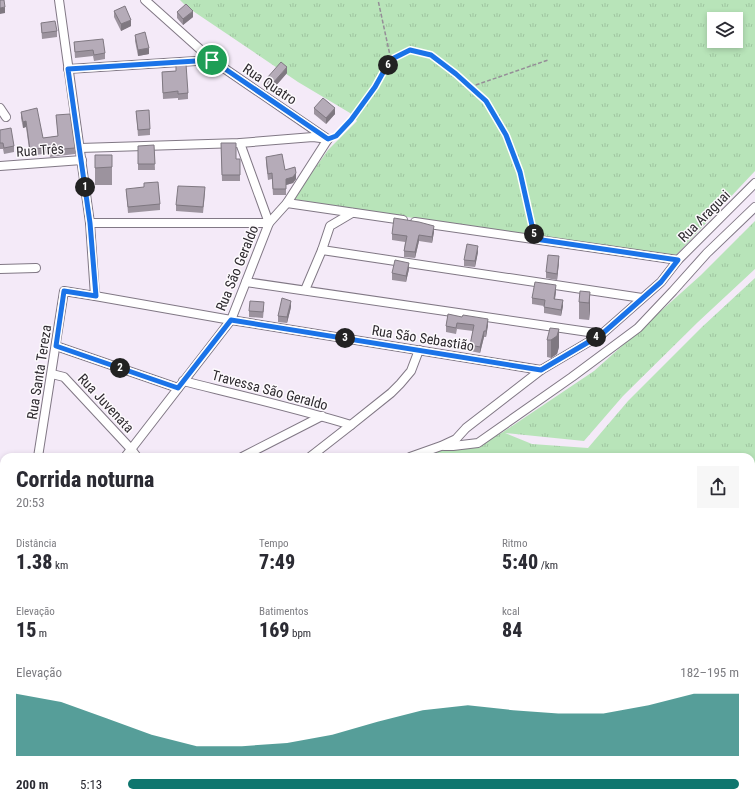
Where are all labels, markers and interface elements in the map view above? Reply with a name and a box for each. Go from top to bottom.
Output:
map controls [707,12,743,48]
button: layers [707,12,743,48]
pin [195,43,229,77]
icon: arrive [201,49,223,71]
pin: 6 [378,55,398,75]
text: 6 [385,58,391,71]
street label: Rua Quatro [240,60,300,108]
street label: Rua Três [16,140,64,160]
pin: 1 [75,177,95,197]
text: 1 [82,180,88,193]
street label: Rua Araguai [675,187,733,245]
street label: Rua São Geraldo [213,223,261,313]
pin: 5 [524,224,544,244]
text: 5 [531,227,537,240]
street label: Rua São Sebastião [371,322,475,354]
street label: Rua Santa Tereza [24,324,54,420]
pin: 4 [586,327,606,347]
pin: 3 [335,328,355,348]
text: 4 [593,330,599,343]
text: 3 [342,331,348,344]
pin: 2 [110,358,130,378]
text: 2 [117,361,123,374]
street label: Travessa São Geraldo [210,367,330,413]
street label: Rua Juvenata [75,370,137,436]
button: share [697,466,739,508]
text: Corrida noturna [16,467,154,492]
text: 20:53 [16,495,45,510]
text: Distância [16,537,57,550]
text: Tempo [259,537,289,550]
text: Ritmo [502,537,527,550]
text: 1.38 [16,550,52,574]
text: 7:49 [259,550,295,574]
text: 5:40 [502,550,538,574]
text: km [52,559,68,572]
text: /km [538,559,558,572]
text: Elevação [16,605,55,618]
text: Batimentos [259,605,309,618]
text: kcal [502,605,520,618]
text: 15 [16,618,36,642]
text: 169 [259,618,290,642]
text: 84 [502,618,522,642]
text: m [36,627,47,640]
text: bpm [290,627,311,640]
text: Elevação [16,665,62,680]
text: 182–195 m [680,665,739,680]
text: 200 m [16,777,48,792]
text: 5:13 [80,777,102,792]

